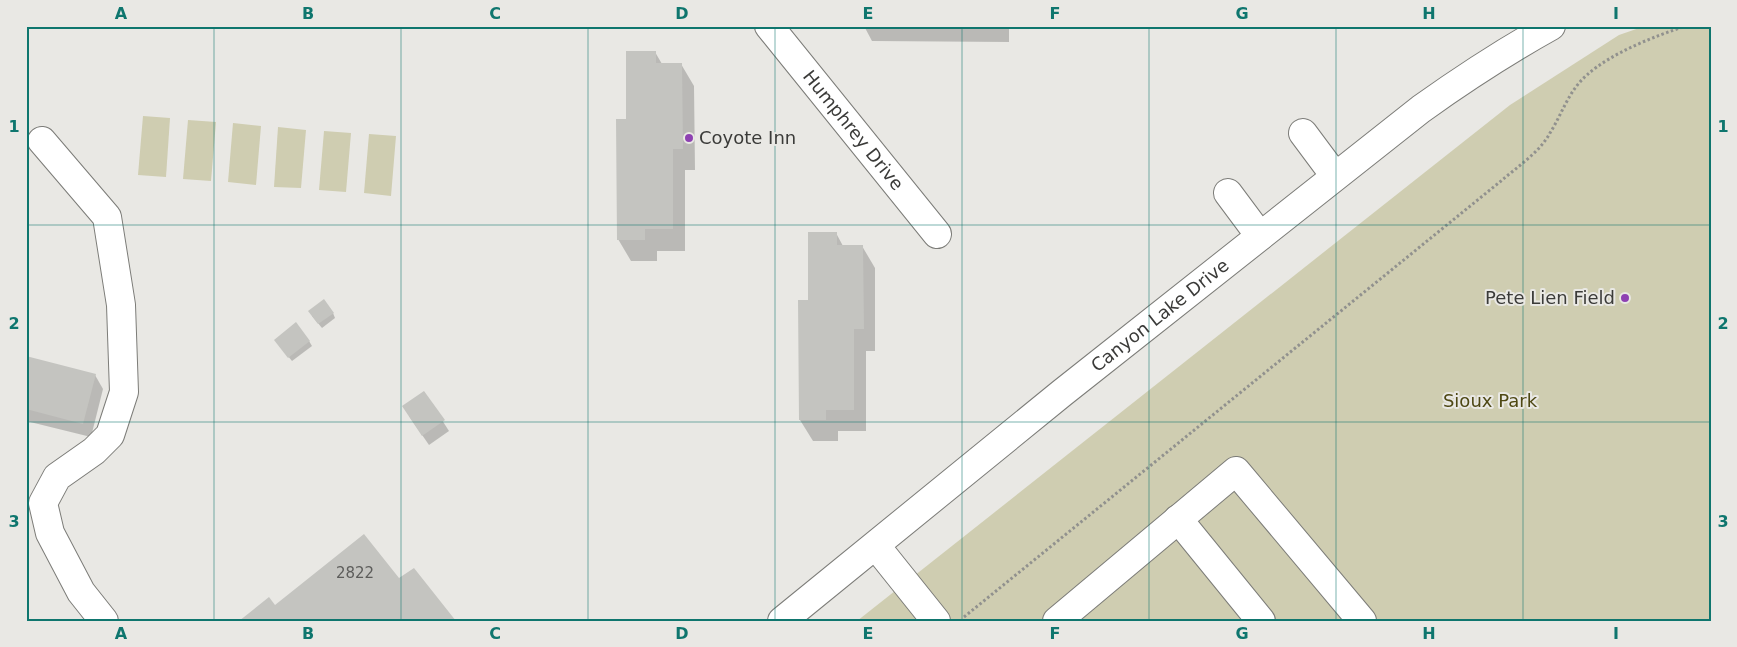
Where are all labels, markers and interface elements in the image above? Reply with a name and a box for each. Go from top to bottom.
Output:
text: A [115,4,128,23]
text: B [302,4,314,23]
text: C [489,4,501,23]
text: D [675,4,689,23]
text: E [863,4,873,23]
text: F [1050,4,1060,23]
text: G [1235,4,1249,23]
text: H [1422,4,1436,23]
text: I [1613,4,1619,23]
street label: Humphrey Drive [799,66,908,194]
text: 1 [8,117,20,136]
text: 1 [1717,117,1729,136]
place label: Coyote Inn [699,127,796,148]
marker: Coyote Inn [683,132,695,144]
street label: Canyon Lake Drive [1087,254,1233,376]
place label: Pete Lien Field [1485,287,1615,308]
marker: Pete Lien Field [1619,292,1631,304]
text: 2 [8,314,20,333]
text: 2 [1717,314,1729,333]
park label: Sioux Park [1443,390,1538,411]
text: 3 [8,512,20,531]
text: 3 [1717,512,1729,531]
house number: 2822 [336,564,374,582]
text: A [115,624,128,643]
text: B [302,624,314,643]
text: C [489,624,501,643]
text: D [675,624,689,643]
text: E [863,624,873,643]
text: F [1050,624,1060,643]
text: G [1235,624,1249,643]
text: H [1422,624,1436,643]
text: I [1613,624,1619,643]

